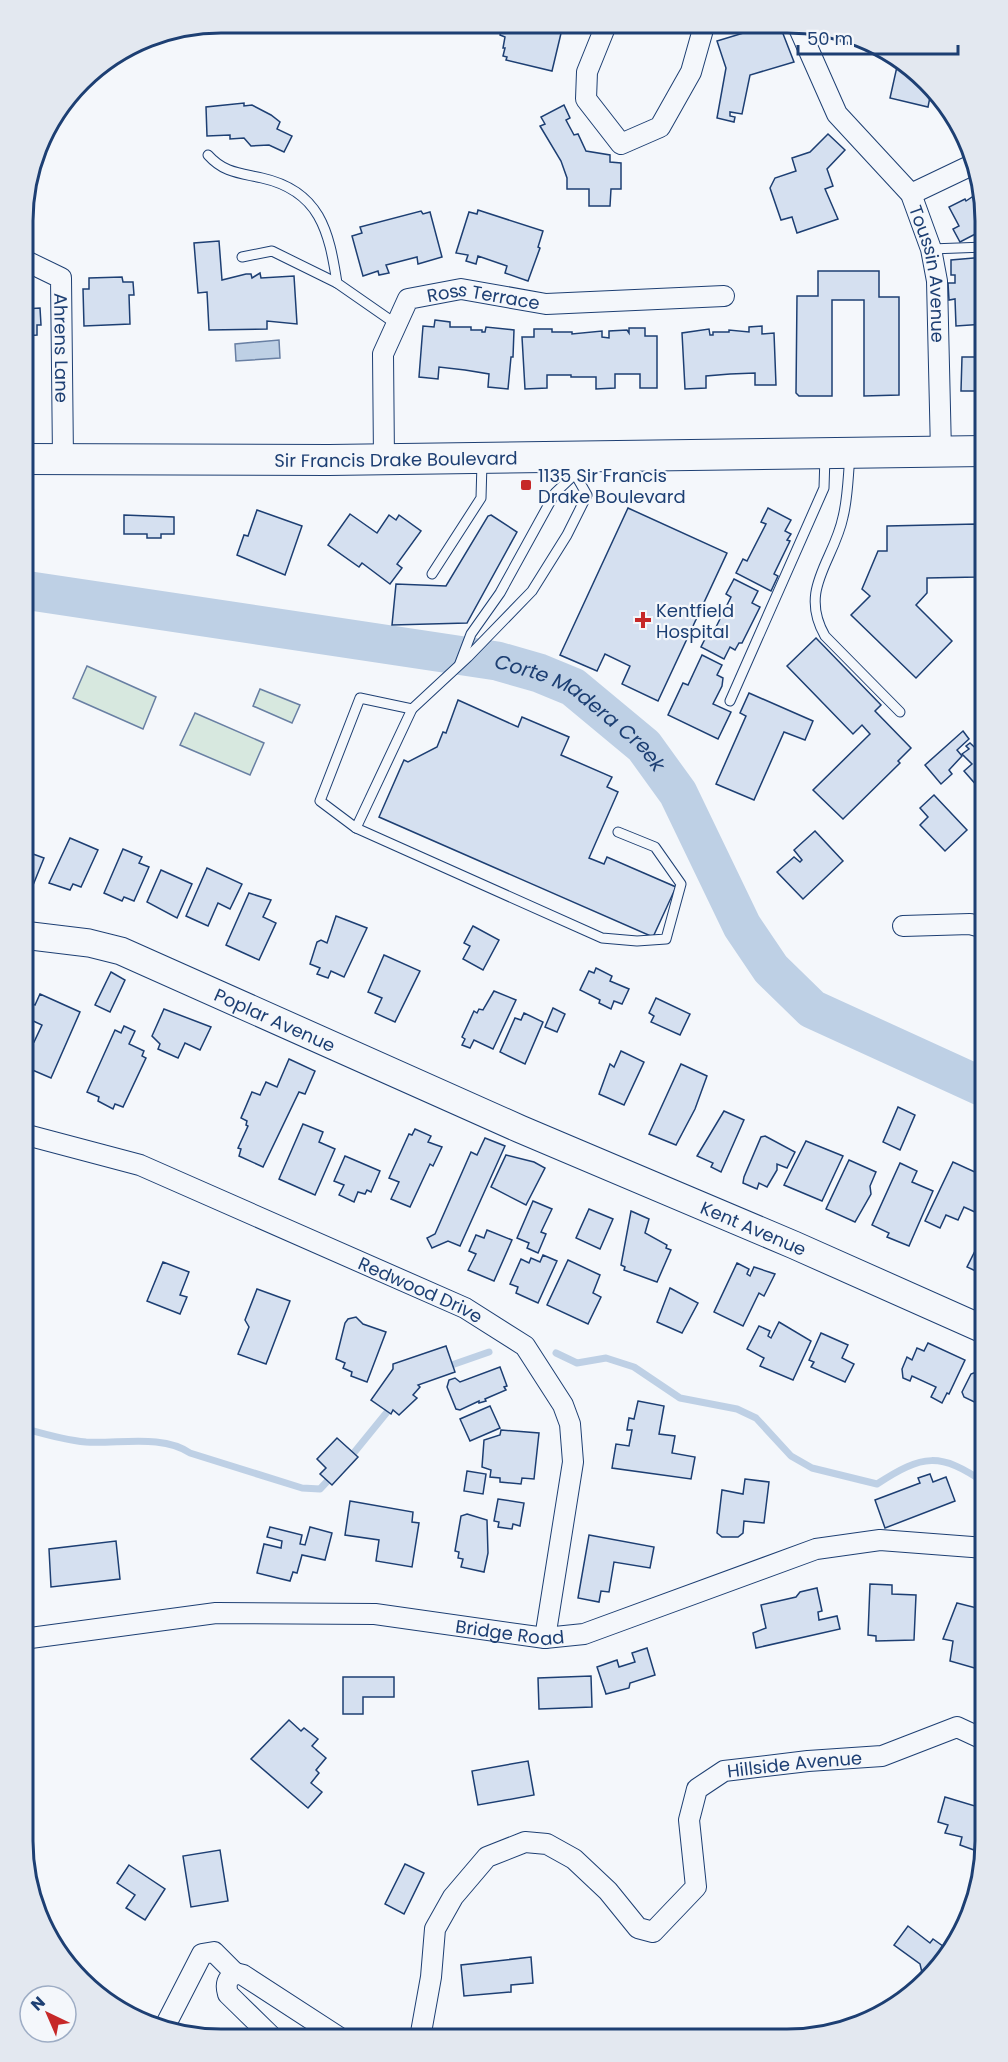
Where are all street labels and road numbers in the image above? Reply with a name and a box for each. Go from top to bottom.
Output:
street label: Toussin Avenue [904,202,951,343]
street label: Ross Terrace [425,276,542,315]
street label: Ahrens Lane [49,293,75,403]
street label: Sir Francis Drake Boulevard [274,445,518,473]
street label: Poplar Avenue [210,982,339,1058]
street label: Kent Avenue [697,1194,810,1261]
street label: Redwood Drive [354,1250,488,1329]
street label: Bridge Road [454,1613,565,1651]
street label: Hillside Avenue [726,1745,863,1783]

